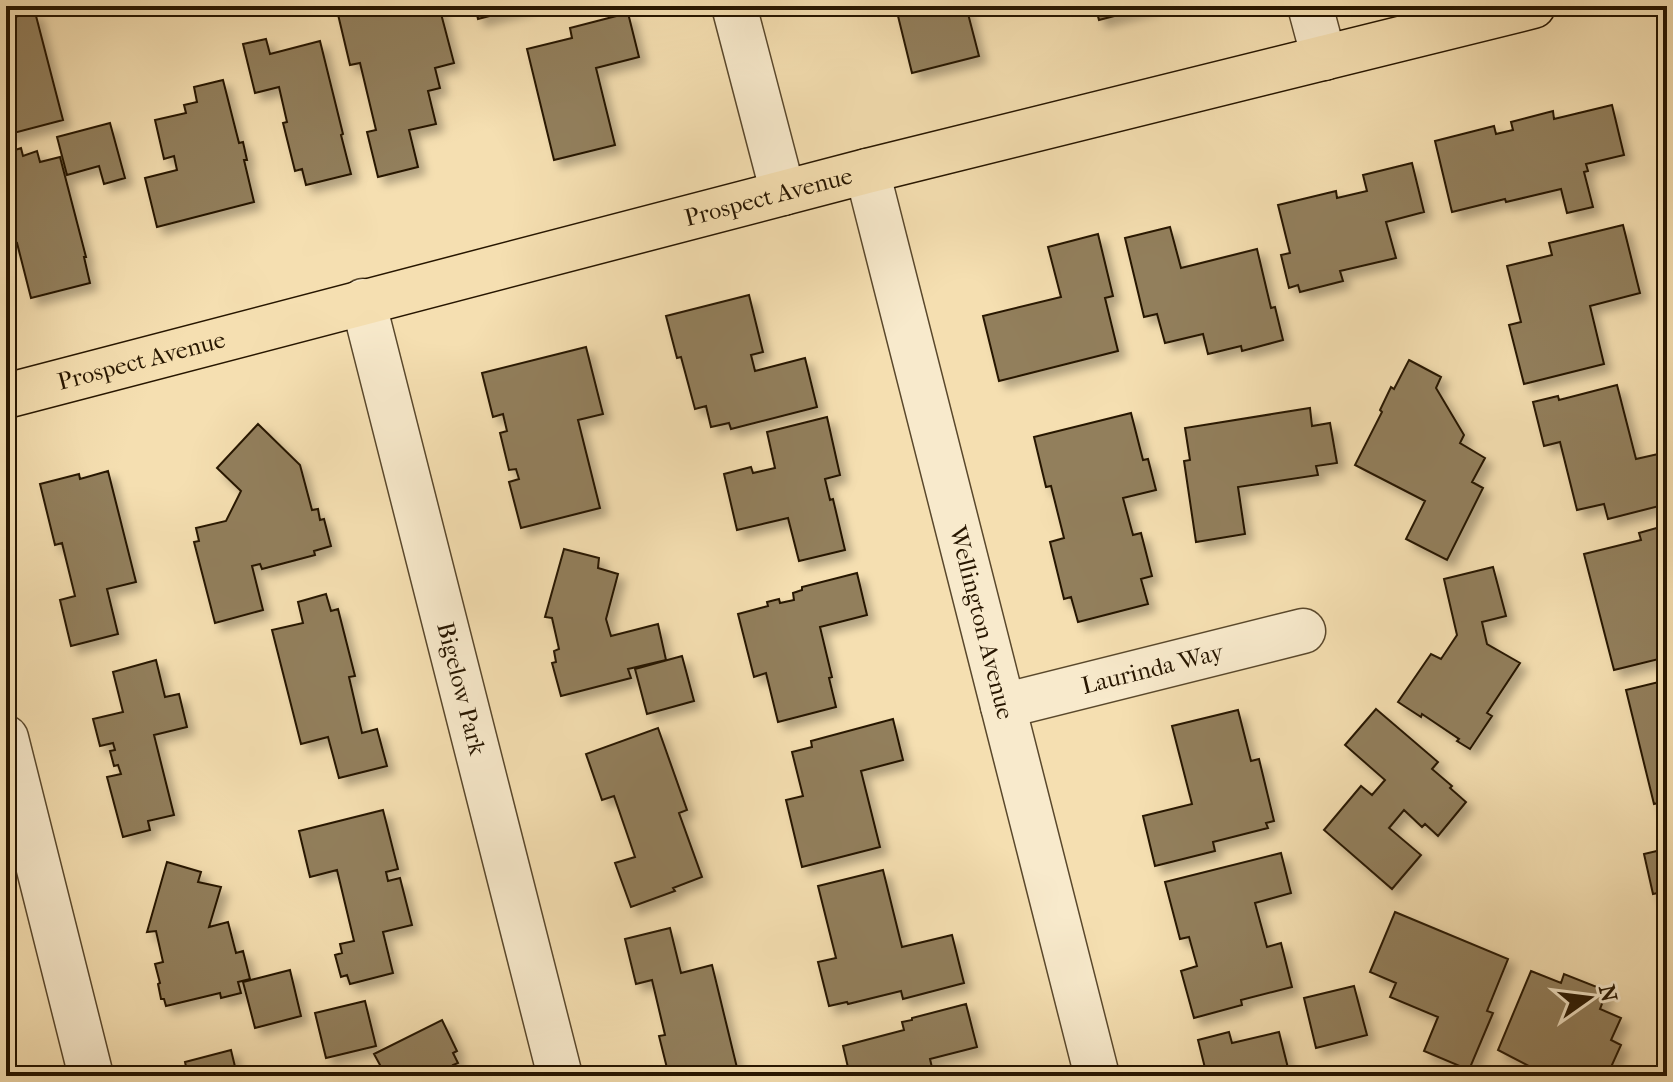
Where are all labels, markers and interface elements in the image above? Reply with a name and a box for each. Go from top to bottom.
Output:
street label: Prospect Avenue [681,161,855,232]
street label: Prospect Avenue [55,325,228,396]
street label: Wellington Avenue [944,522,1020,722]
street label: Bigelow Park [431,619,492,759]
street label: Laurinda Way [1079,637,1227,700]
north arrow [1549,958,1629,1038]
text: N [1593,982,1622,1005]

